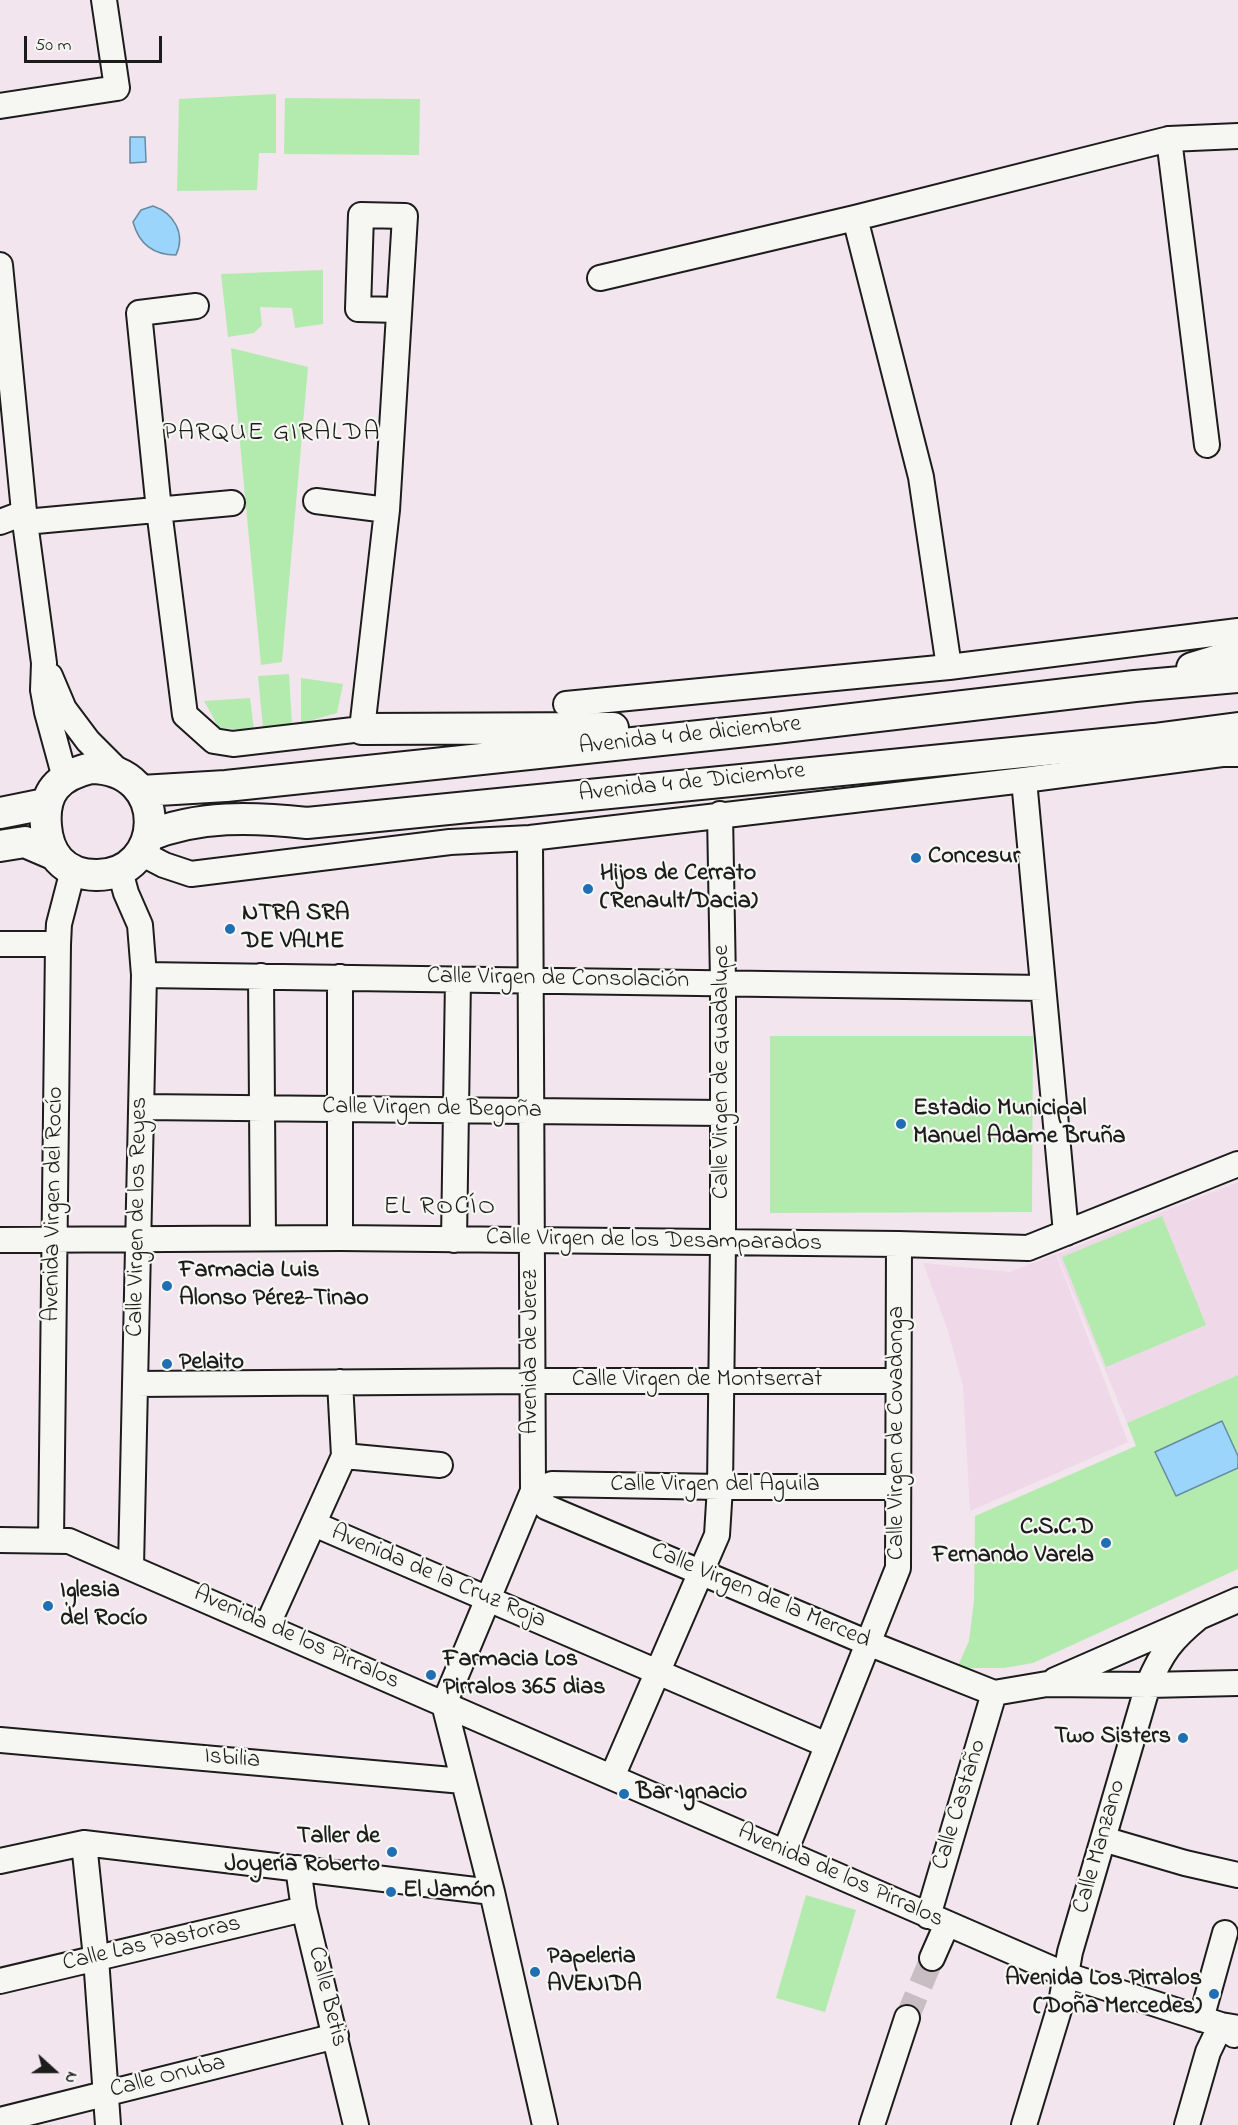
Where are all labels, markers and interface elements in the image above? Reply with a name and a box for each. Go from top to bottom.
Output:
scale bar [27,24,165,62]
text: 50 m [35,33,72,59]
district label: PARQUE GIRALDA [163,419,381,451]
street label: Avenida 4 de diciembre [577,711,803,763]
street label: Avenida 4 de Diciembre [577,758,807,810]
place label: Concesur [928,844,1020,872]
marker: Concesur [909,851,923,865]
place label: Hijos de Cerrato (Renault/Dacia) [600,861,758,917]
marker: Hijos de Cerrato (Renault/Dacia) [581,882,595,896]
place label: NTRA SRA DE VALME [242,901,349,957]
marker: NTRA SRA DE VALME [223,922,237,936]
street label: Calle Virgen de Guadalupe [709,945,737,1199]
street label: Calle Virgen de Consolación [426,963,690,997]
street label: Avenida Virgen del Rocío [39,1086,71,1322]
street label: Calle Virgen de Begoña [322,1094,542,1126]
place label: Estadio Municipal Manuel Adame Bruña [913,1096,1125,1152]
street label: Calle Virgen de los Reyes [123,1097,155,1337]
marker: Estadio Municipal Manuel Adame Bruña [894,1117,908,1131]
district label: EL ROCÍO [383,1193,497,1225]
street label: Calle Virgen de los Desamparados [486,1225,822,1259]
place label: Farmacia Luis Alonso Pérez-Tinao [179,1258,369,1314]
street label: Avenida de Jerez [518,1269,546,1435]
marker: Farmacia Luis Alonso Pérez-Tinao [160,1279,174,1293]
street label: Calle Virgen de Covadonga [884,1306,912,1560]
place label: Pelaito [179,1350,244,1378]
marker: Pelaito [160,1357,174,1371]
street label: Calle Virgen de Montserrat [572,1367,822,1395]
street label: Calle Virgen del Aguila [610,1472,820,1500]
place label: C.S.C.D Fernando Varela [932,1515,1094,1571]
street label: Avenida de la Cruz Roja [326,1520,550,1636]
marker: C.S.C.D Fernando Varela [1099,1536,1113,1550]
street label: Calle Virgen de la Merced [646,1538,874,1656]
place label: Iglesia del Rocío [60,1578,147,1634]
street label: Avenida de los Pirralos [189,1581,403,1697]
marker: Iglesia del Rocío [41,1599,55,1613]
place label: Farmacia Los Pirralos 365 dias [443,1647,606,1703]
marker: Farmacia Los Pirralos 365 dias [424,1668,438,1682]
place label: Two Sisters [1054,1724,1171,1752]
marker: Two Sisters [1176,1731,1190,1745]
street label: Calle Castaño [928,1736,994,1874]
street label: Isbilia [203,1743,261,1777]
street label: Calle Manzano [1068,1777,1134,1917]
place label: Bar Ignacio [636,1780,747,1808]
marker: Bar Ignacio [617,1787,631,1801]
street label: Avenida de los Pirralos [733,1819,947,1935]
place label: Taller de Joyería Roberto [225,1824,380,1880]
marker: Taller de Joyería Roberto [385,1845,399,1859]
place label: El Jamón [403,1878,495,1906]
marker: El Jamón [384,1885,398,1899]
street label: Calle Las Pastoras [60,1911,244,1979]
street label: Calle Betis [300,1944,352,2050]
place label: Papeleria AVENIDA [547,1944,642,2000]
marker: Papeleria AVENIDA [528,1965,542,1979]
place label: Avenida Los Pirralos (Doña Mercedes) [1005,1966,1202,2022]
marker: Avenida Los Pirralos (Doña Mercedes) [1207,1987,1221,2001]
north arrow [24,2041,84,2101]
street label: Calle Onuba [107,2050,229,2106]
text: N [58,2068,84,2087]

